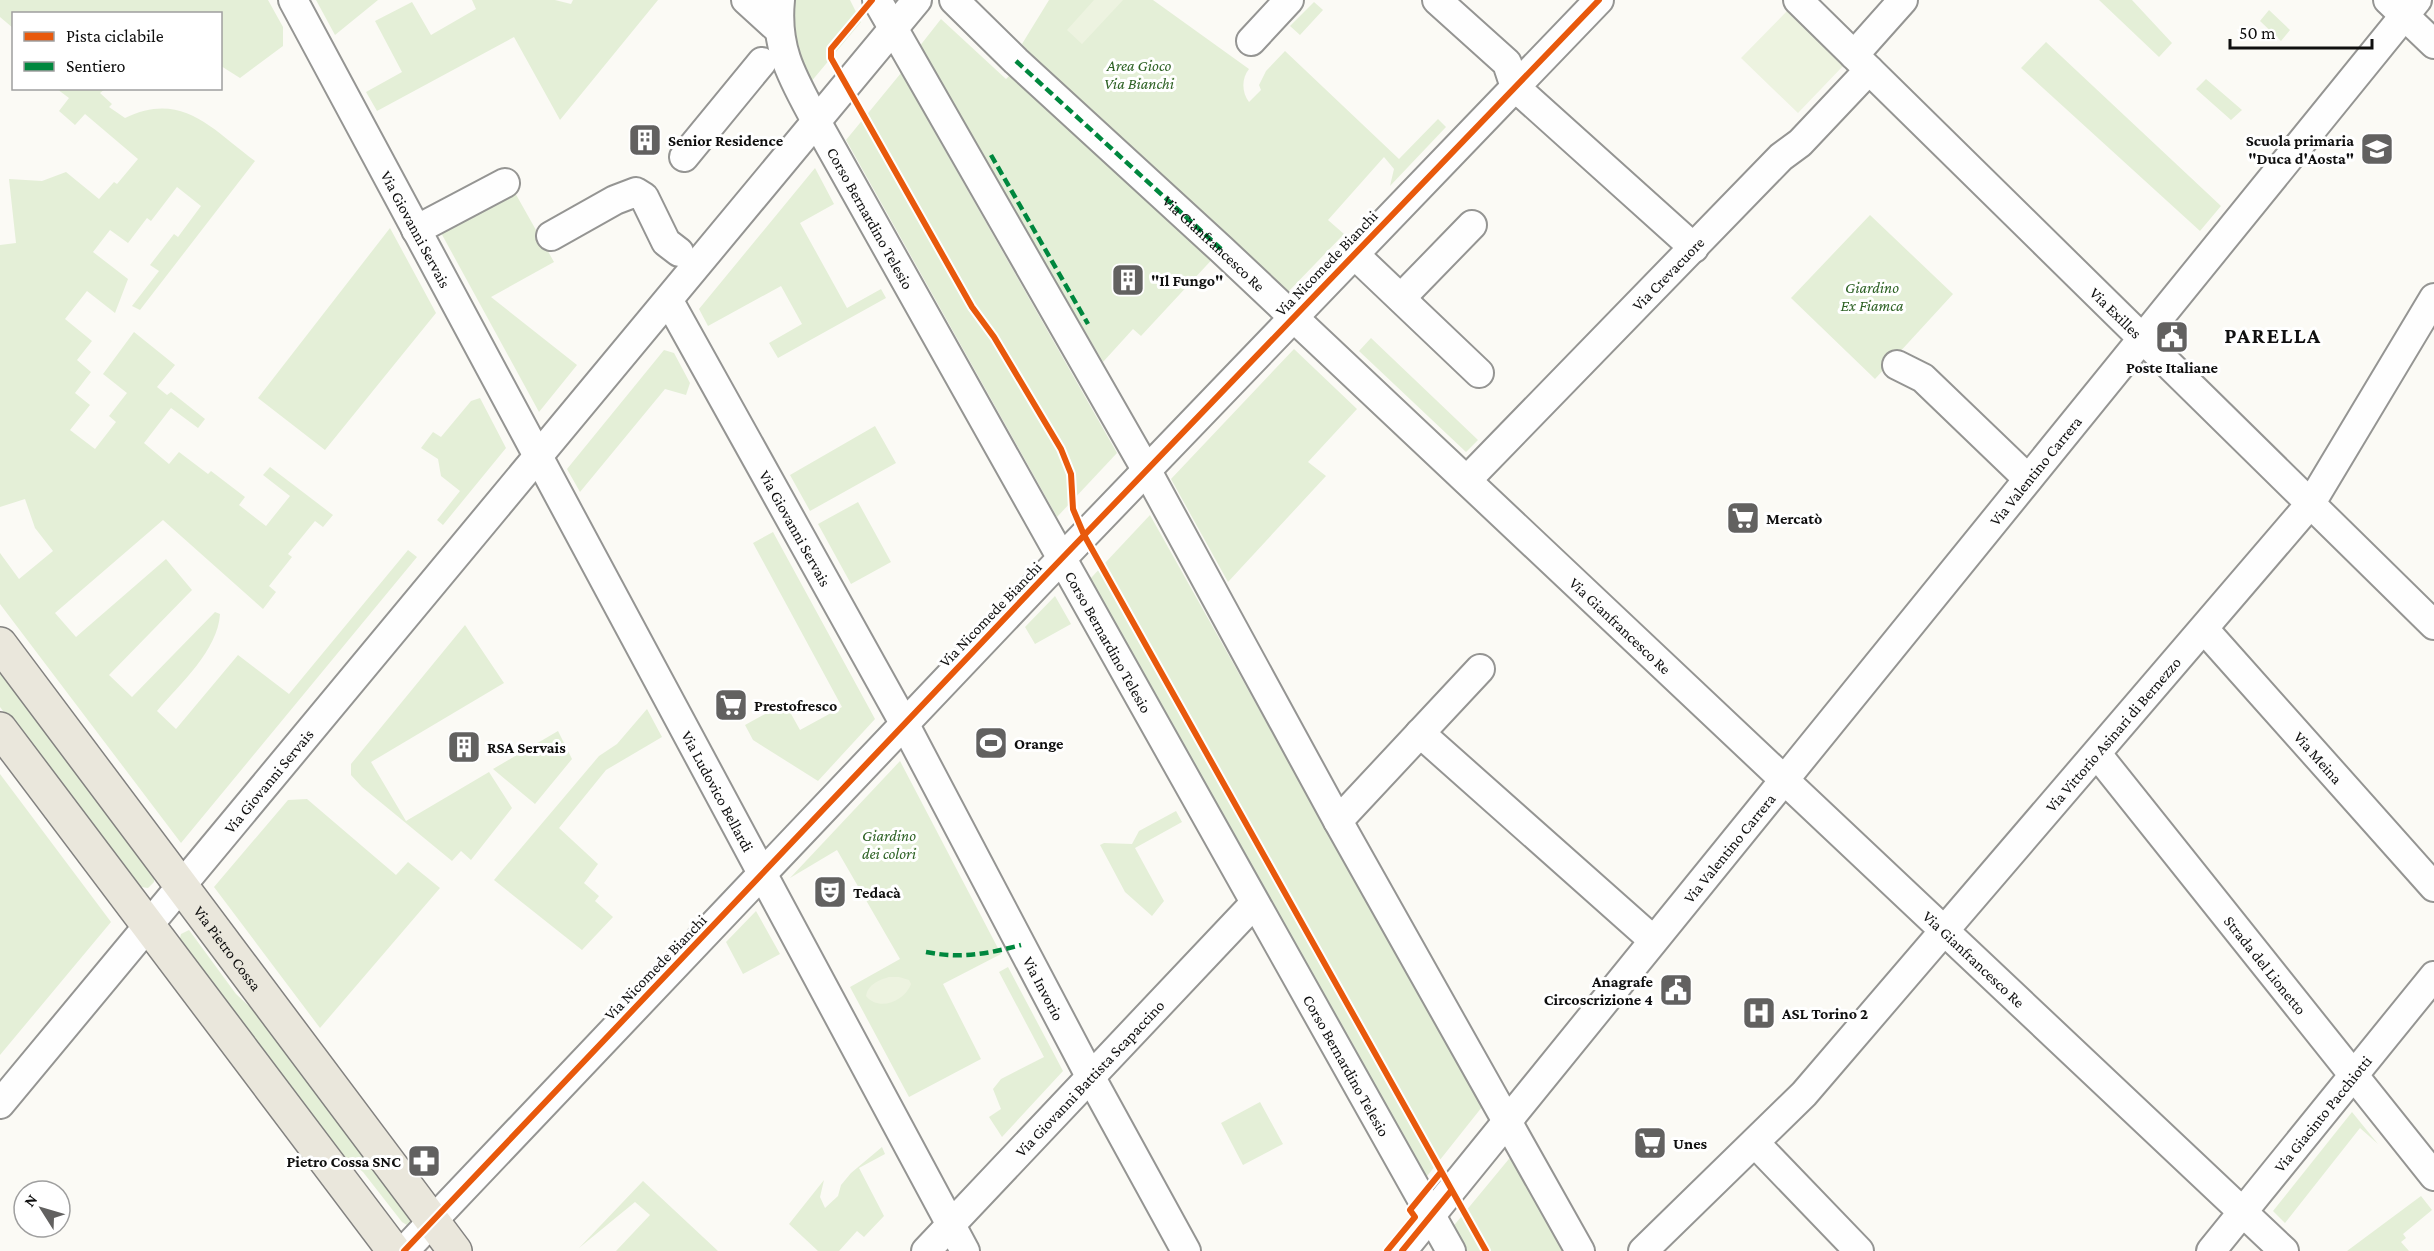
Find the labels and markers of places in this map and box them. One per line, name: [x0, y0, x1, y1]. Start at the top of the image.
building icon: Senior Residence: [627, 122, 663, 158]
school or university icon: Scuola primaria "Duca d'Aosta": [2359, 131, 2395, 167]
place label: Senior Residence: [668, 132, 784, 149]
place label: Scuola primaria "Duca d'Aosta": [2246, 132, 2354, 167]
building icon: "Il Fungo": [1110, 262, 1146, 298]
place label: "Il Fungo": [1151, 272, 1223, 289]
public building icon: Poste Italiane: [2154, 319, 2190, 355]
place label: Poste Italiane: [2126, 359, 2219, 376]
supermarket icon: Mercatò: [1725, 500, 1761, 536]
place label: Mercatò: [1766, 510, 1822, 527]
supermarket icon: Prestofresco: [713, 687, 749, 723]
place label: Prestofresco: [754, 697, 837, 714]
sports icon: Orange: [973, 725, 1009, 761]
building icon: RSA Servais: [446, 729, 482, 765]
place label: Orange: [1014, 735, 1064, 752]
place label: RSA Servais: [487, 739, 566, 756]
theatre icon: Tedacà: [812, 874, 848, 910]
place label: Tedacà: [853, 884, 901, 901]
public building icon: Anagrafe Circoscrizione 4: [1658, 972, 1694, 1008]
place label: Anagrafe Circoscrizione 4: [1544, 973, 1654, 1008]
hospital icon: ASL Torino 2: [1741, 995, 1777, 1031]
place label: ASL Torino 2: [1781, 1005, 1868, 1022]
supermarket icon: Unes: [1632, 1125, 1668, 1161]
place label: Unes: [1673, 1135, 1708, 1152]
pharmacy icon: Pietro Cossa SNC: [406, 1143, 442, 1179]
place label: Pietro Cossa SNC: [286, 1153, 401, 1170]

